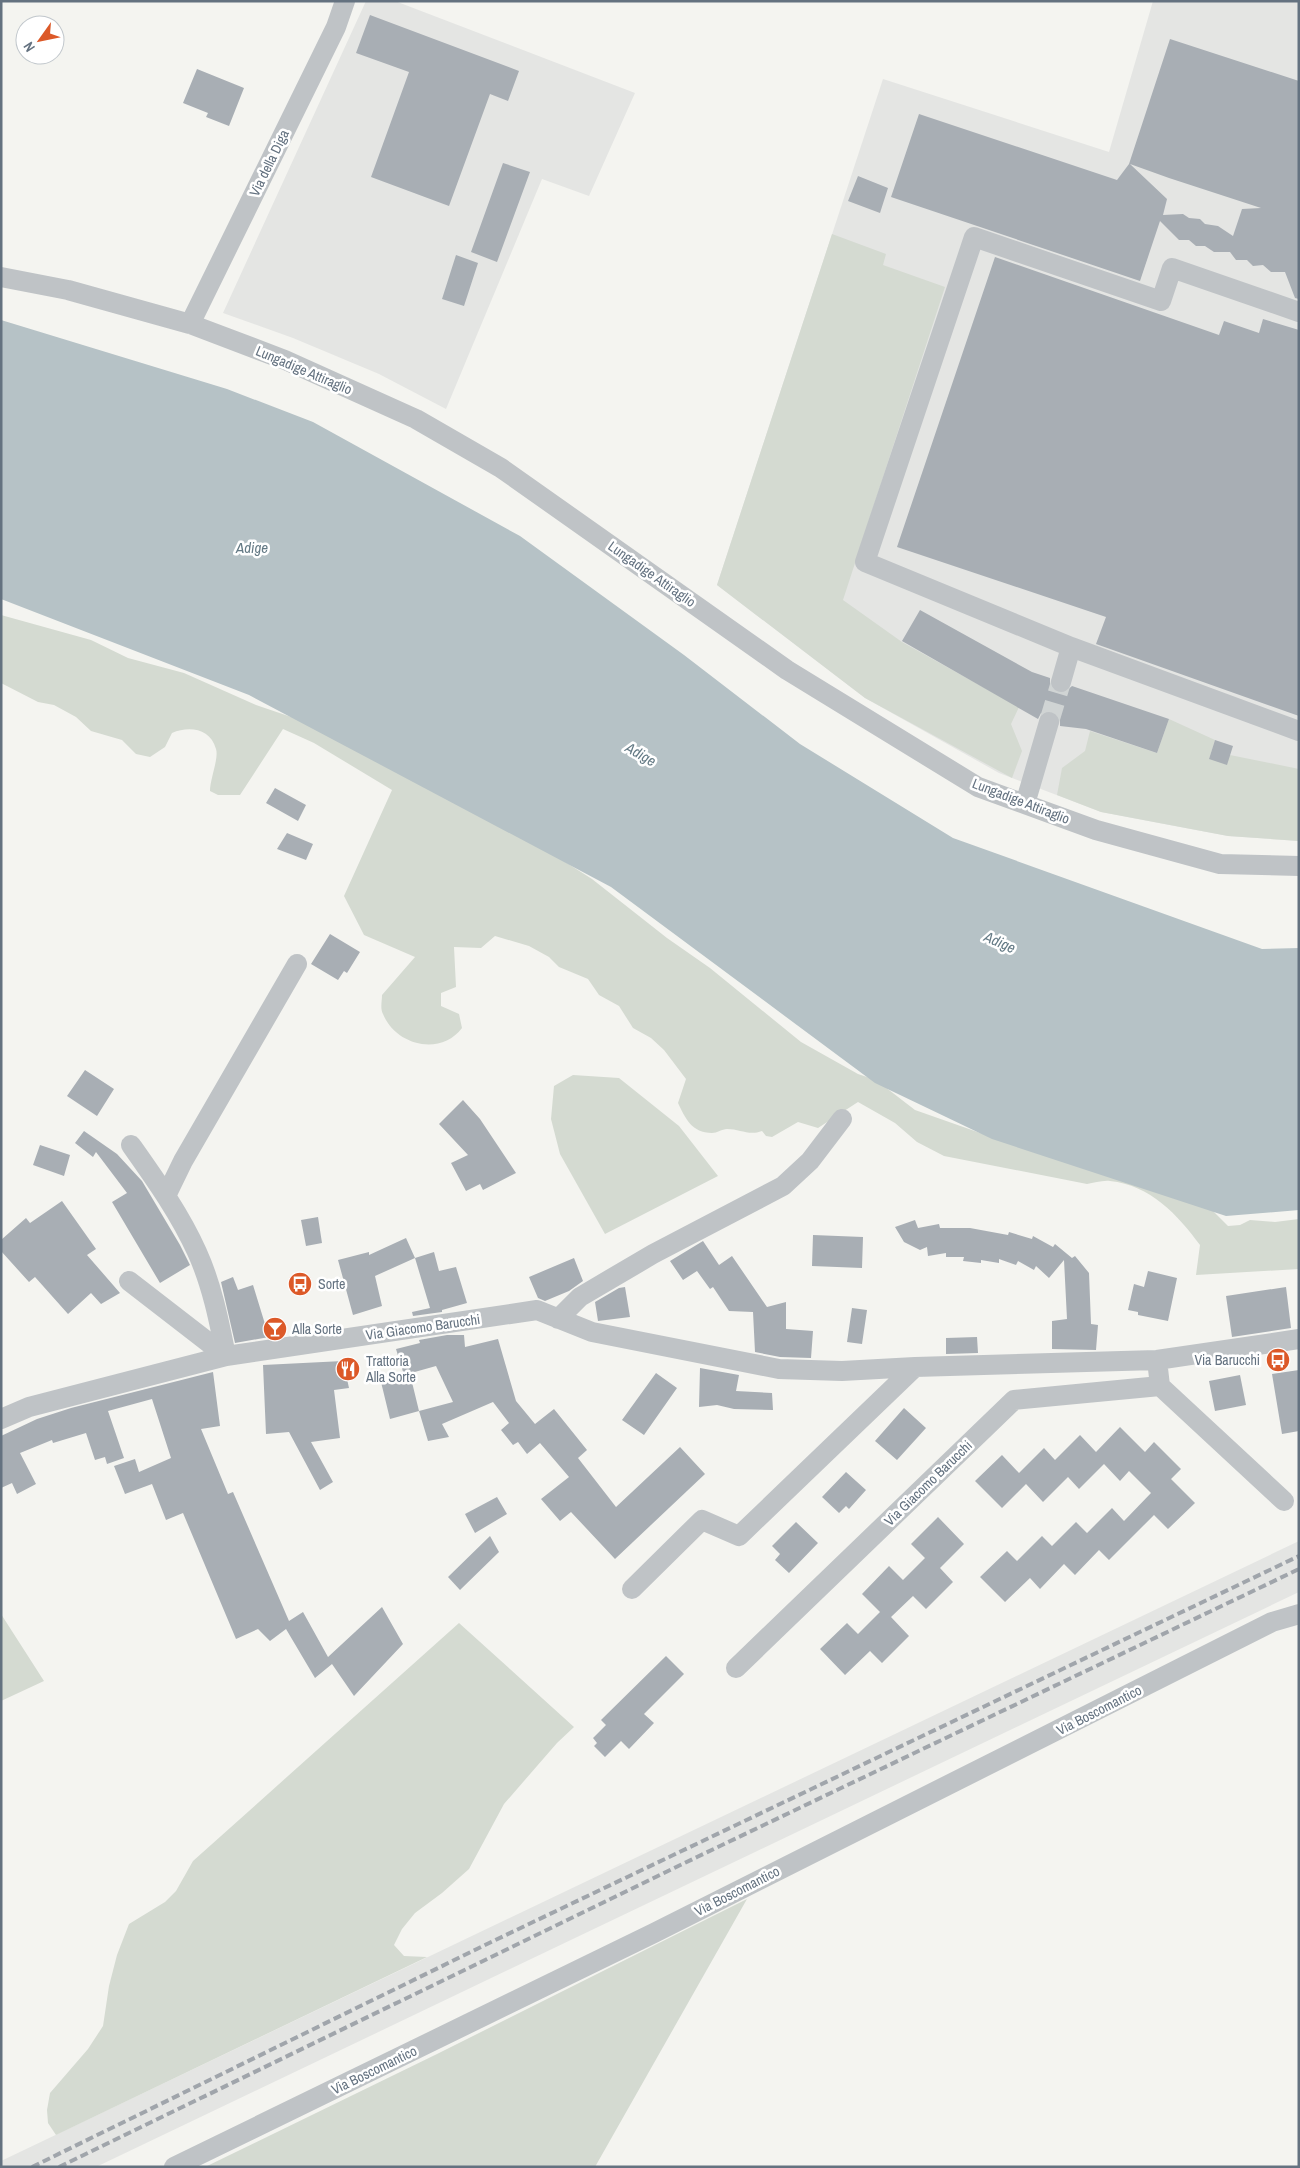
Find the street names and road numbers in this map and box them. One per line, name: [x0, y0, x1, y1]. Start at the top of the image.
street label: Via della Diga: [245, 126, 293, 199]
street label: Lungadige Attiraglio: [253, 342, 355, 398]
street label: Lungadige Attiraglio: [605, 537, 699, 611]
street label: Lungadige Attiraglio: [970, 774, 1072, 828]
street label: Via Giacomo Barucchi: [365, 1310, 481, 1344]
street label: Via Giacomo Barucchi: [880, 1436, 976, 1530]
street label: Via Boscomantico: [1053, 1681, 1145, 1739]
street label: Via Boscomantico: [691, 1862, 783, 1920]
street label: Via Boscomantico: [328, 2042, 420, 2098]

